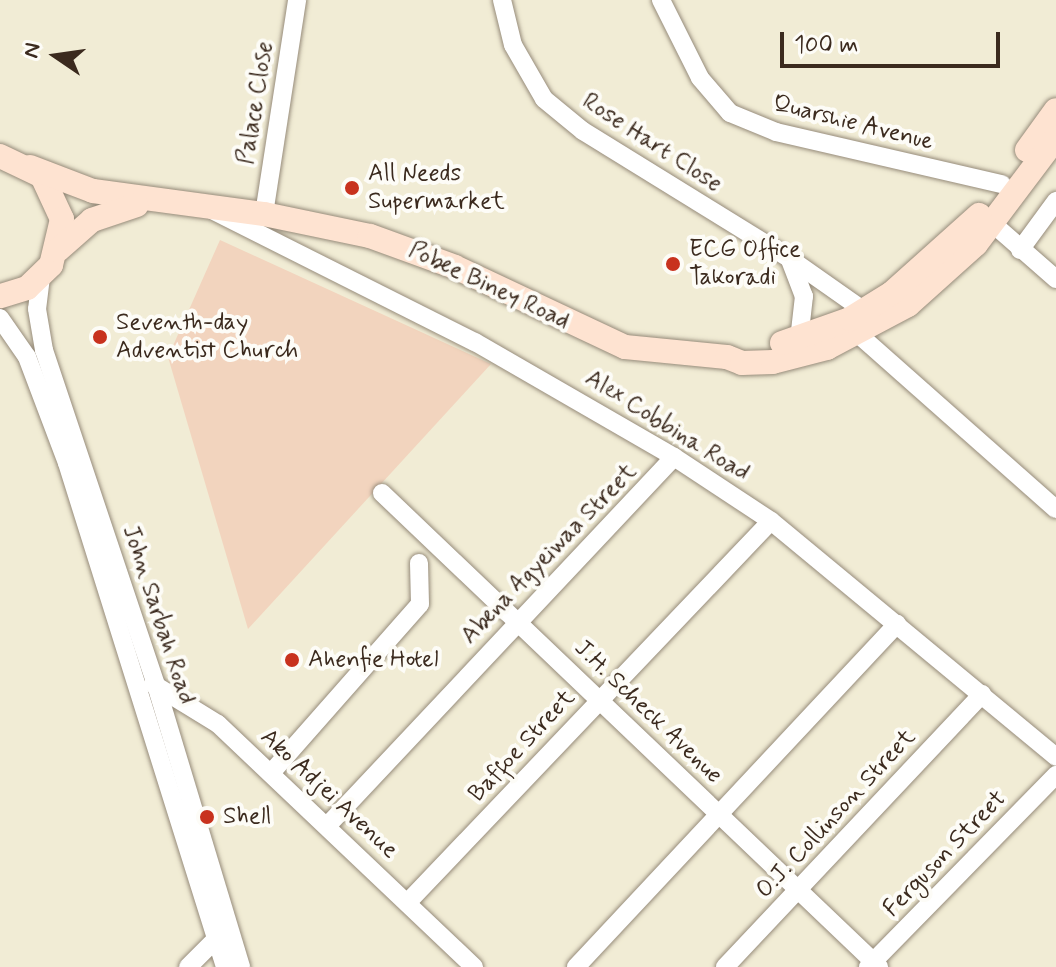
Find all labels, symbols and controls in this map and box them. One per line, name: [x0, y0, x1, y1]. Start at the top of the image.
north arrow: [16, 16, 96, 96]
scale bar: [784, 16, 1004, 66]
text: 100 m: [794, 30, 858, 61]
street label: Palace Close: [232, 39, 280, 167]
text: N: [17, 40, 48, 61]
street label: Rose Hart Close: [576, 87, 728, 199]
street label: Quarshie Avenue: [768, 89, 938, 157]
place label: All Needs Supermarket: [368, 160, 505, 216]
marker: All Needs Supermarket: [343, 179, 361, 197]
street label: Pobee Biney Road: [404, 236, 574, 336]
place label: ECG Office Takoradi: [689, 236, 802, 292]
marker: ECG Office Takoradi: [664, 255, 682, 273]
place label: Seventh-day Adventist Church: [116, 309, 298, 365]
marker: Seventh-day Adventist Church: [91, 328, 109, 346]
street label: Alex Cobbina Road: [580, 364, 754, 488]
street label: Abena Agyeiwaa Street: [455, 457, 643, 651]
street label: John Sarbah Road: [115, 522, 201, 708]
street label: J.H. Scheck Avenue: [566, 632, 730, 792]
place label: Ahenfie Hotel: [308, 646, 439, 674]
marker: Ahenfie Hotel: [283, 651, 301, 669]
street label: Baffoe Street: [463, 684, 581, 808]
street label: Ako Adjei Avenue: [254, 723, 404, 865]
street label: O.J. Collinson Street: [750, 723, 922, 905]
street label: Ferguson Street: [878, 785, 1012, 923]
place label: Shell: [223, 803, 271, 831]
marker: Shell: [198, 808, 216, 826]

